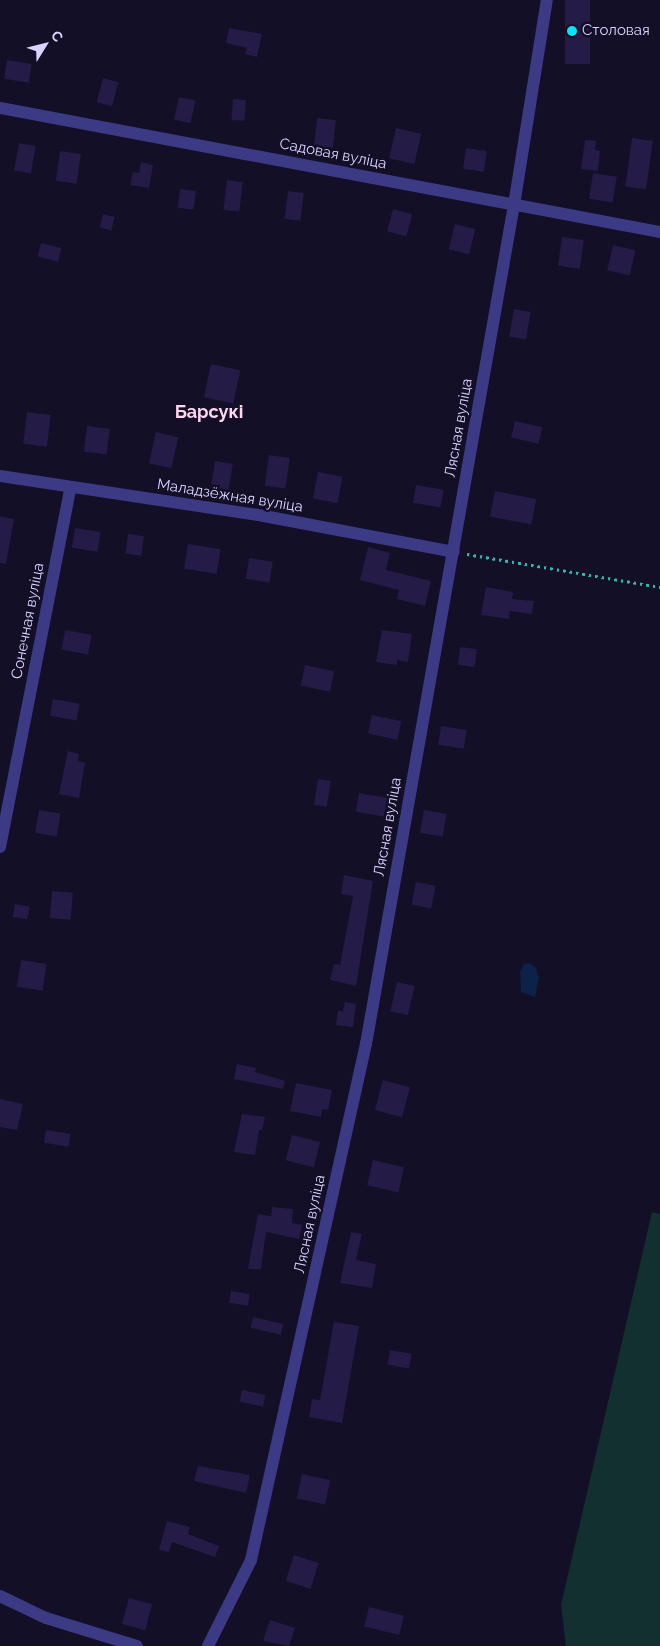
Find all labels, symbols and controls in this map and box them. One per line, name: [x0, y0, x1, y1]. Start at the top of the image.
north arrow: [20, 20, 70, 70]
place label: Столовая: [582, 22, 650, 40]
marker: Столовая: [566, 25, 578, 37]
text: С: [48, 28, 66, 45]
street label: Садовая вуліца: [278, 135, 388, 173]
street label: Лясная вуліца: [441, 377, 477, 479]
district label: Барсукі: [175, 401, 243, 423]
street label: Маладзёжная вуліца: [156, 476, 304, 516]
street label: Сонечная вуліца: [8, 561, 48, 681]
street label: Лясная вуліца: [370, 776, 406, 878]
street label: Лясная вуліца: [291, 1173, 329, 1275]

